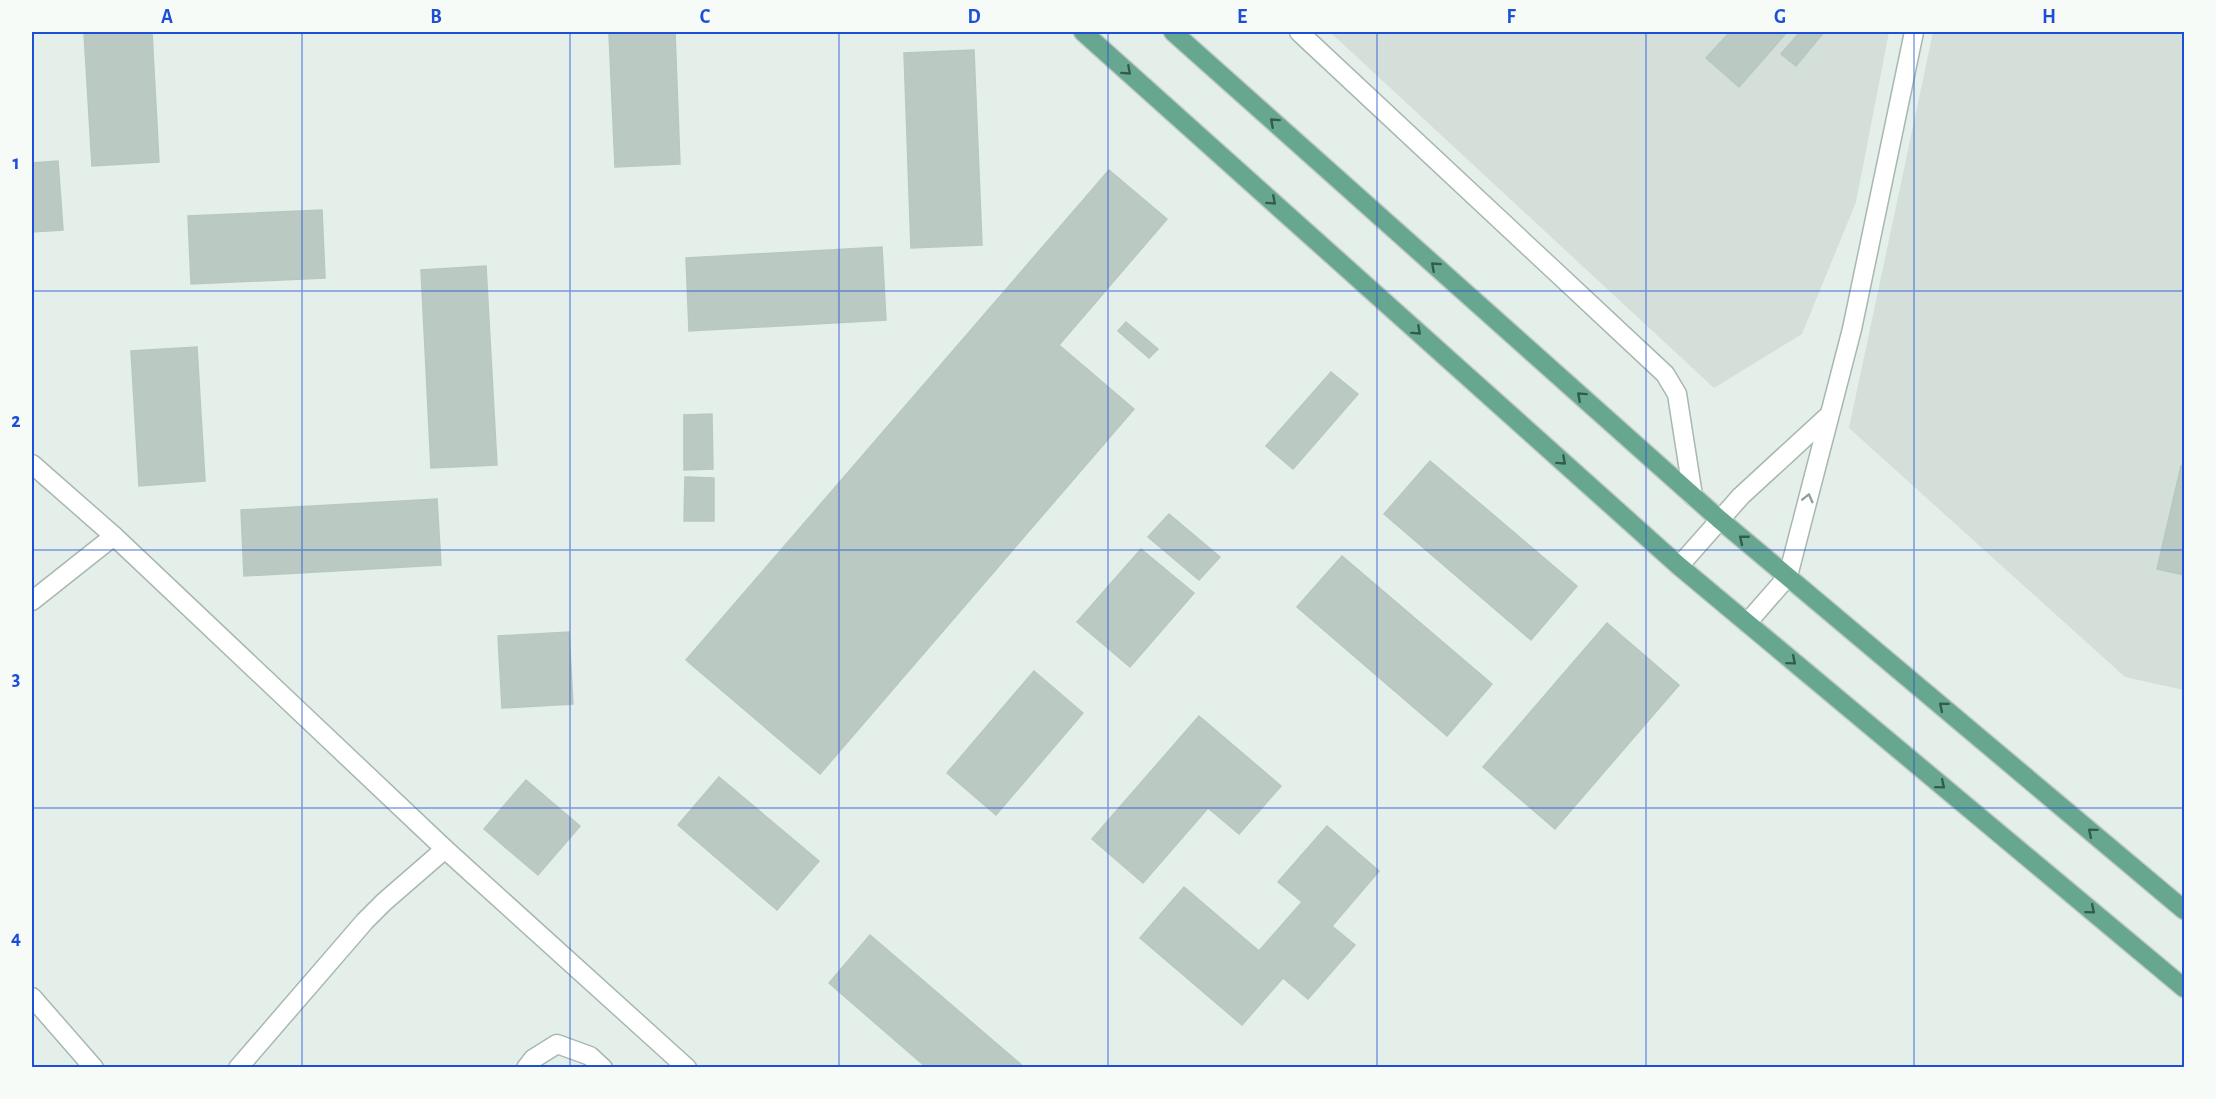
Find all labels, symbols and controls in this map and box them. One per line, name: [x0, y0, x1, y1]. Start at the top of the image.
text: A: [161, 7, 173, 27]
text: B: [430, 7, 442, 27]
text: C: [700, 7, 711, 27]
text: D: [967, 7, 981, 27]
text: E: [1237, 7, 1247, 27]
text: F: [1506, 7, 1516, 27]
text: G: [1774, 7, 1786, 27]
text: H: [2042, 7, 2056, 27]
one-way arrow: [1120, 64, 1130, 75]
one-way arrow: [1270, 118, 1281, 129]
text: 1: [12, 153, 20, 173]
one-way arrow: [1265, 194, 1275, 205]
one-way arrow: [1432, 262, 1442, 273]
one-way arrow: [1410, 324, 1421, 335]
one-way arrow: [1577, 392, 1588, 403]
text: 2: [11, 411, 21, 431]
one-way arrow: [1555, 454, 1566, 465]
one-way arrow: [1800, 494, 1813, 504]
one-way arrow: [1739, 535, 1750, 546]
one-way arrow: [1785, 653, 1796, 664]
text: 3: [12, 669, 20, 689]
one-way arrow: [1939, 702, 1950, 713]
one-way arrow: [1934, 778, 1945, 789]
one-way arrow: [2088, 828, 2099, 839]
one-way arrow: [2084, 903, 2095, 914]
text: 4: [11, 928, 21, 948]

